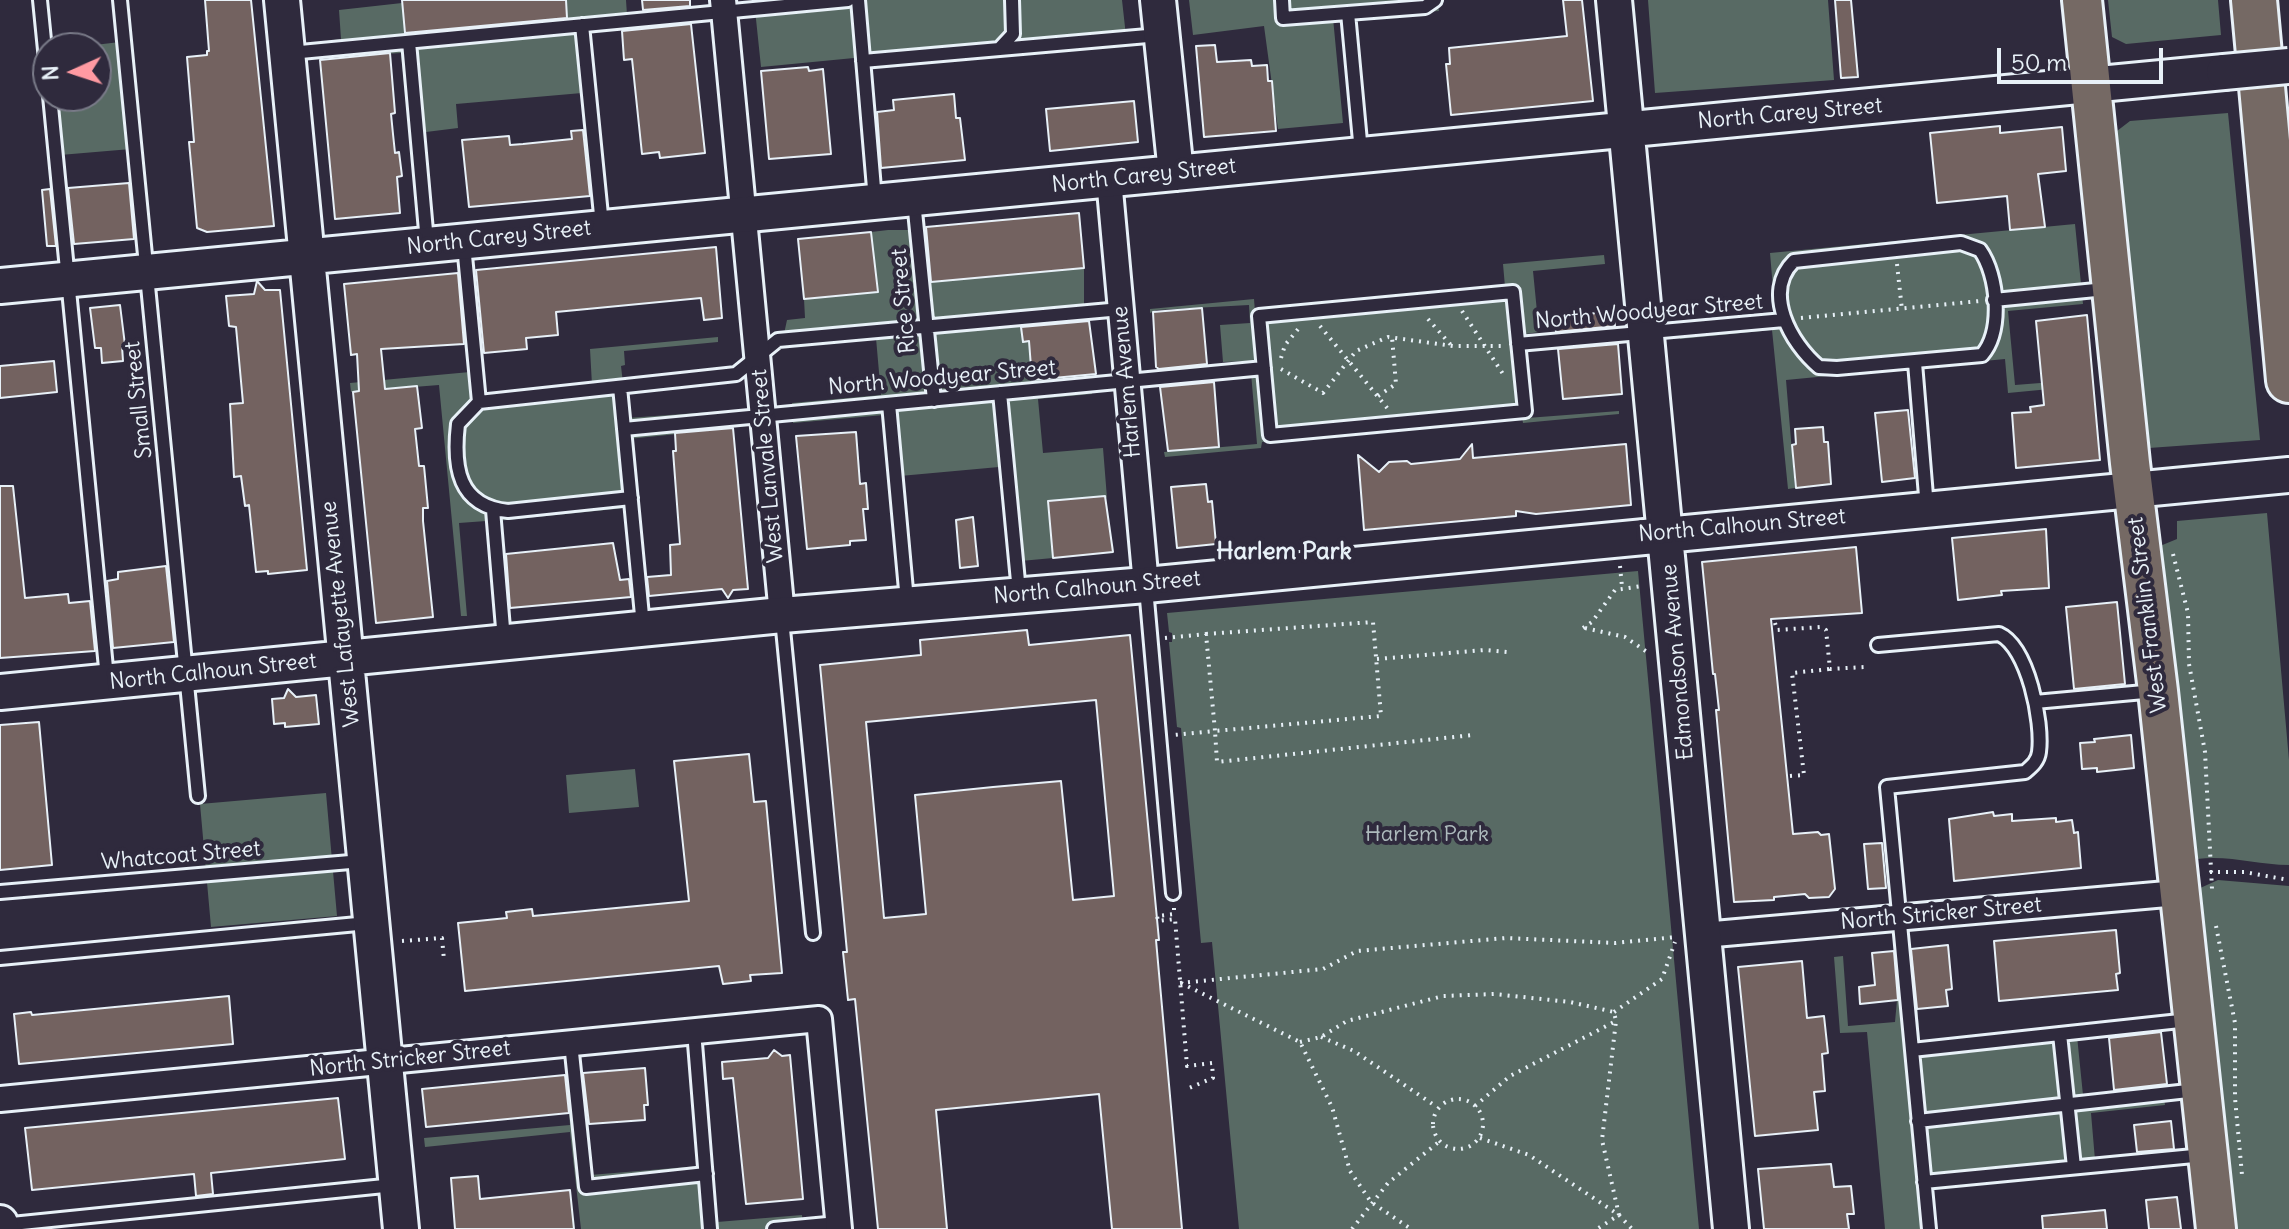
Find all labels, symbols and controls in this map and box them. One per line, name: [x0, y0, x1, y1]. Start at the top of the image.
north arrow: [32, 32, 112, 112]
scale bar: [2001, 32, 2167, 82]
text: 50 m: [2011, 47, 2067, 77]
text: N: [36, 65, 64, 81]
street label: North Carey Street: [1697, 93, 1883, 135]
street label: North Carey Street: [1051, 153, 1237, 199]
street label: North Carey Street: [406, 215, 592, 261]
street label: Rice Street: [886, 247, 922, 355]
street label: North Woodyear Street: [1534, 289, 1764, 335]
street label: Harlem Avenue: [1107, 305, 1147, 459]
street label: Small Street: [120, 340, 158, 460]
street label: North Woodyear Street: [827, 355, 1057, 401]
street label: West Lanvale Street: [746, 368, 790, 564]
street label: West Lafayette Avenue: [316, 500, 366, 728]
street label: North Calhoun Street: [1637, 504, 1847, 548]
street label: West Franklin Street: [2123, 516, 2173, 714]
district label: Harlem Park: [1216, 538, 1352, 566]
street label: Edmondson Avenue: [1656, 563, 1700, 761]
street label: North Calhoun Street: [992, 566, 1202, 610]
street label: North Calhoun Street: [108, 648, 318, 696]
park label: Harlem Park: [1365, 822, 1489, 848]
street label: Whatcoat Street: [100, 836, 262, 876]
street label: North Stricker Street: [1839, 892, 2043, 936]
street label: North Stricker Street: [308, 1035, 512, 1083]

